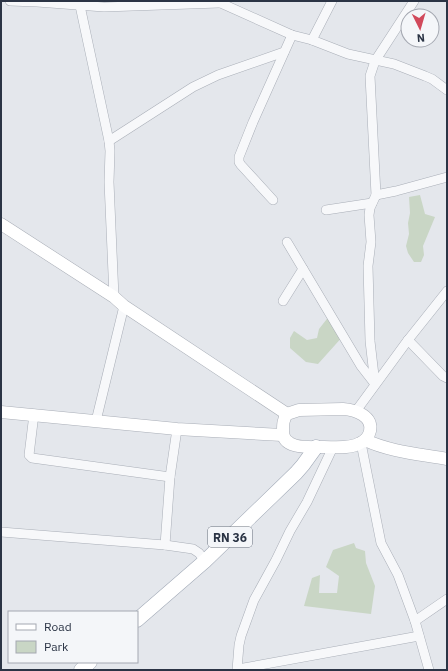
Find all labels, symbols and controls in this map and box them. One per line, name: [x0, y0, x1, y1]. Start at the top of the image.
north arrow: [400, 8, 440, 48]
text: N: [416, 31, 425, 45]
road number: RN 36: [208, 527, 252, 547]
legend: [8, 611, 138, 663]
text: Road: [44, 619, 72, 634]
text: Park: [44, 639, 69, 654]

